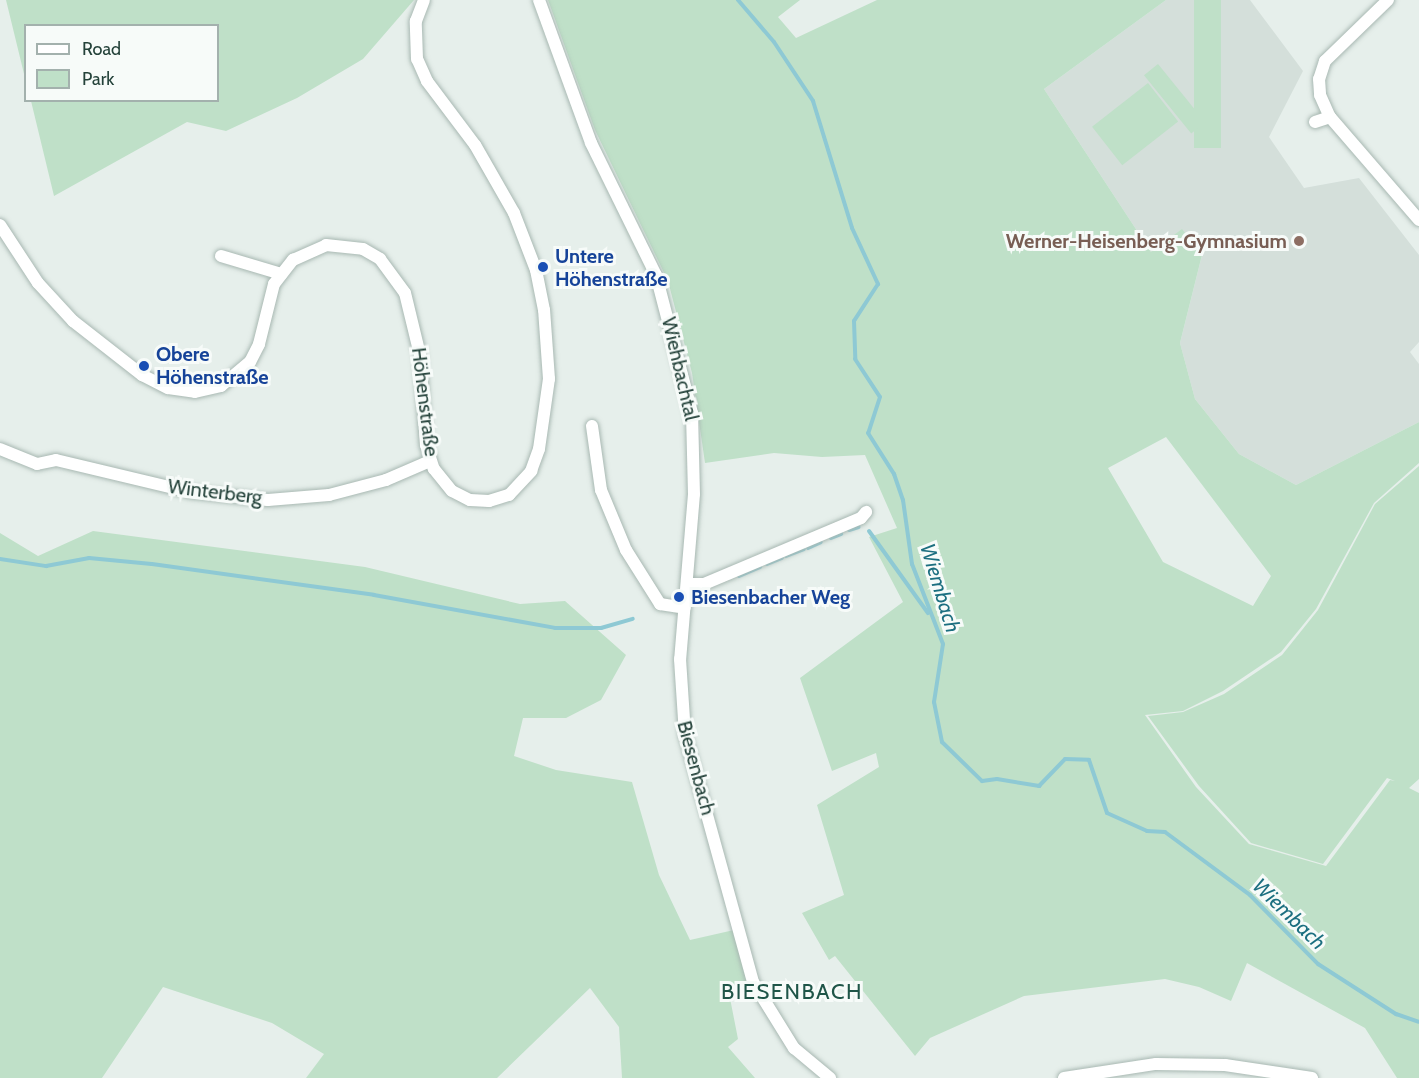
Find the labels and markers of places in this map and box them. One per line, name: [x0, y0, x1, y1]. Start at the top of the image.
place label: Werner-Heisenberg-Gymnasium: [1006, 229, 1287, 253]
marker: Werner-Heisenberg-Gymnasium: [1292, 234, 1306, 248]
place label: Untere Höhenstraße: [555, 244, 668, 291]
marker: Untere Höhenstraße: [536, 260, 550, 274]
place label: Obere Höhenstraße: [156, 342, 269, 389]
marker: Obere Höhenstraße: [137, 359, 151, 373]
place label: Biesenbacher Weg: [691, 585, 850, 609]
marker: Biesenbacher Weg: [672, 590, 686, 604]

